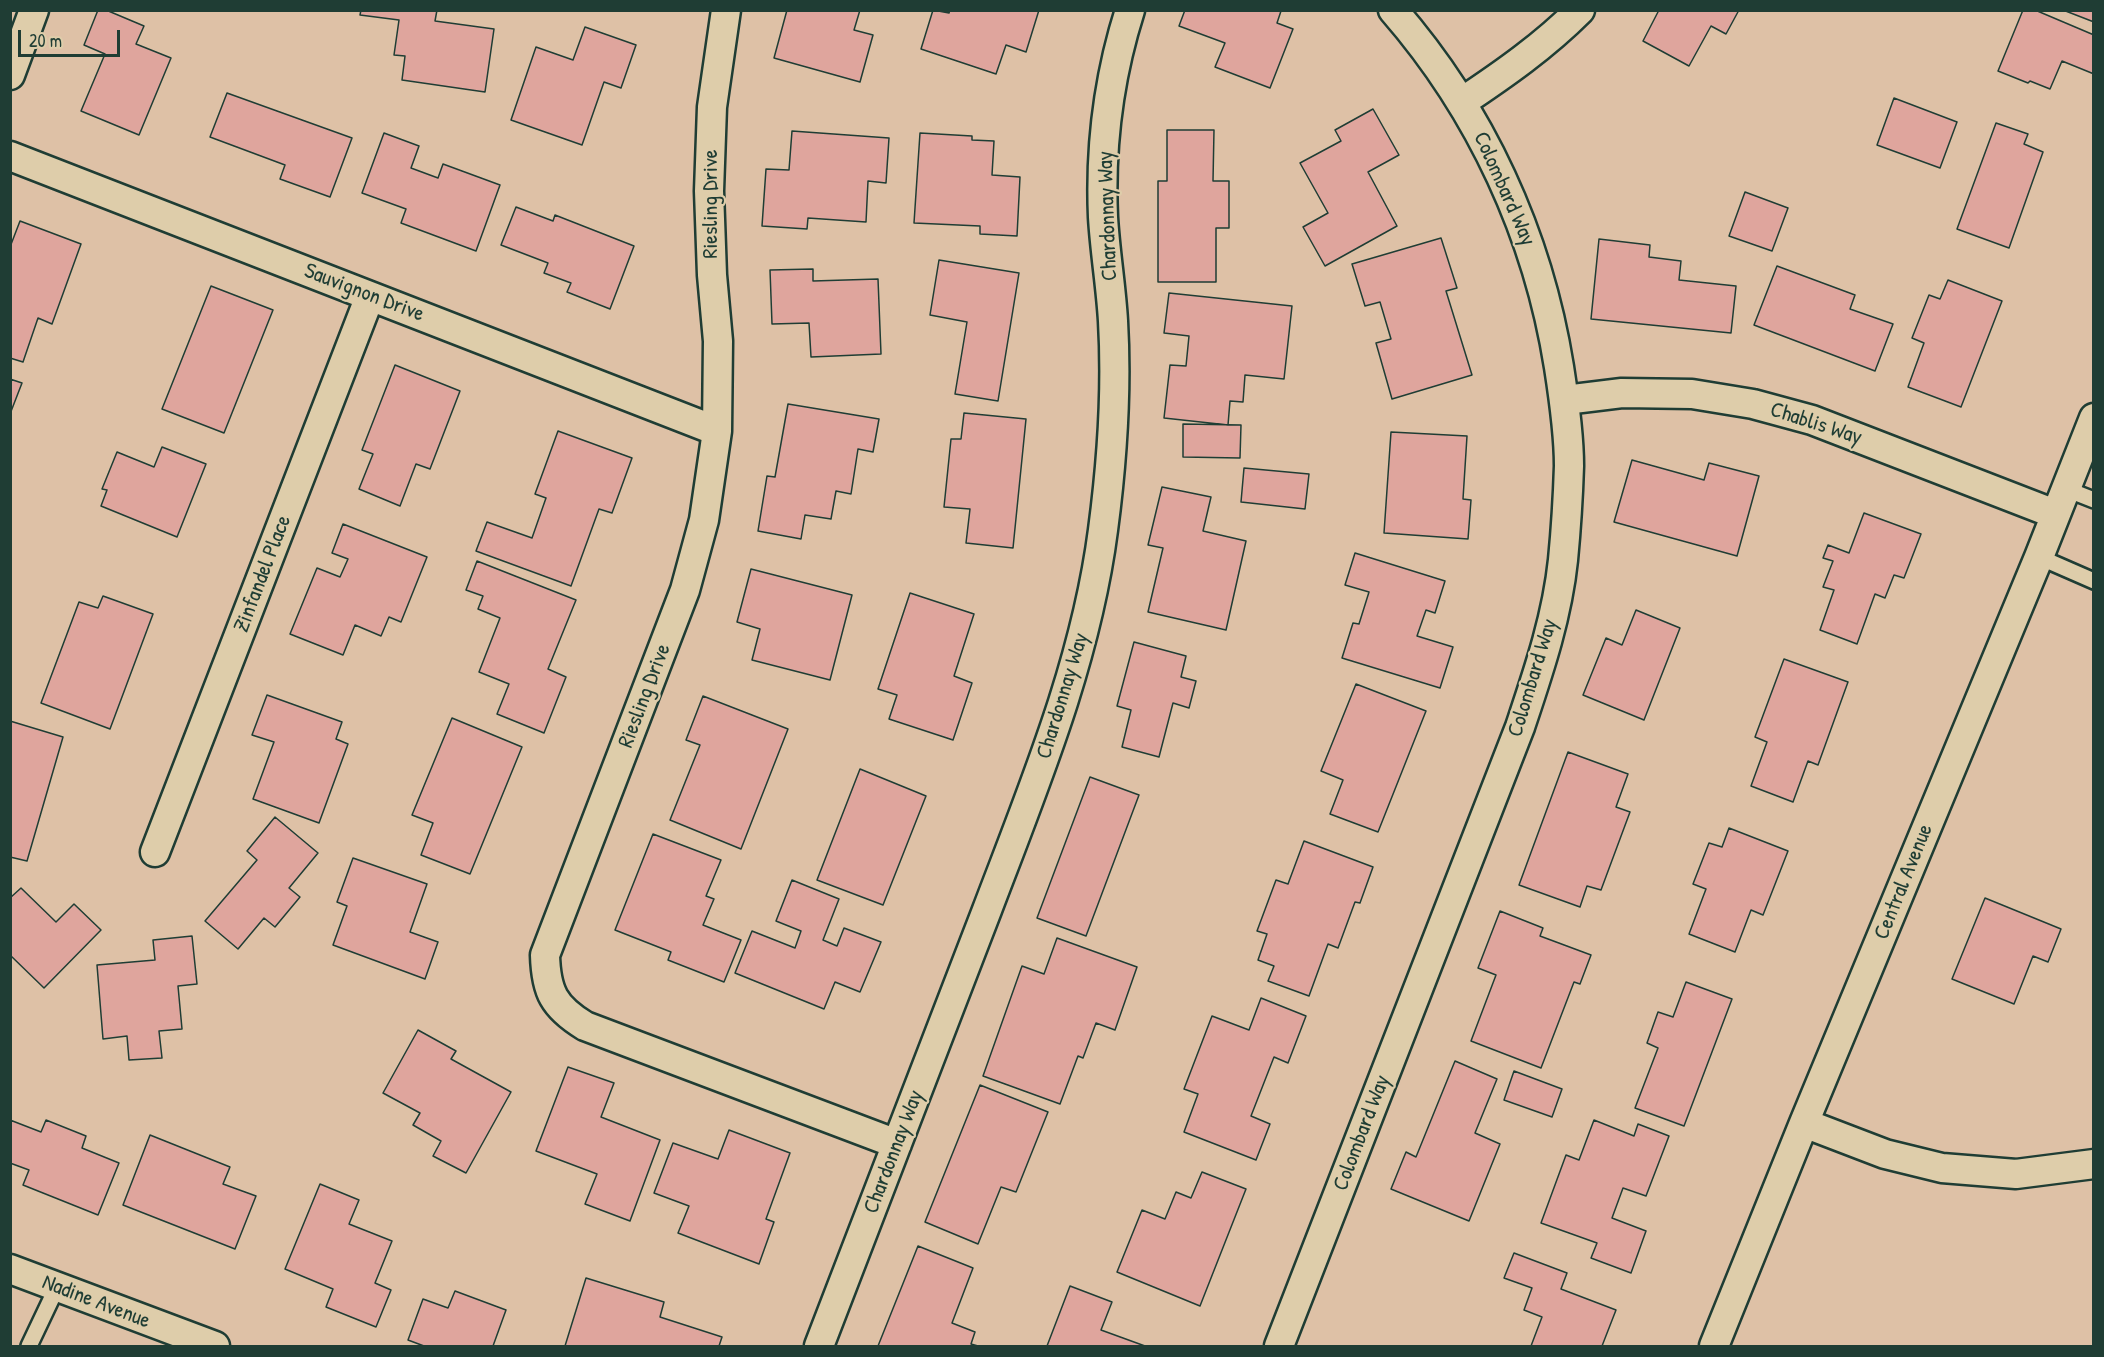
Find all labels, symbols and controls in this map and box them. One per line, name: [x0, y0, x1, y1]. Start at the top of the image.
scale bar: [21, 18, 123, 56]
text: 20 m: [29, 28, 62, 53]
street label: Colombard Way: [1467, 128, 1541, 250]
street label: Riesling Drive: [698, 149, 724, 259]
street label: Chardonnay Way: [1093, 150, 1123, 282]
street label: Sauvignon Drive: [300, 258, 428, 328]
street label: Chablis Way: [1767, 397, 1865, 451]
street label: Zinfandel Place: [229, 512, 297, 636]
street label: Colombard Way: [1503, 616, 1563, 740]
street label: Chardonnay Way: [1031, 630, 1095, 762]
street label: Riesling Drive: [613, 640, 677, 752]
street label: Central Avenue: [1869, 820, 1939, 944]
street label: Colombard Way: [1328, 1071, 1396, 1195]
street label: Chardonnay Way: [858, 1086, 930, 1218]
street label: Nadine Avenue: [38, 1269, 154, 1335]

